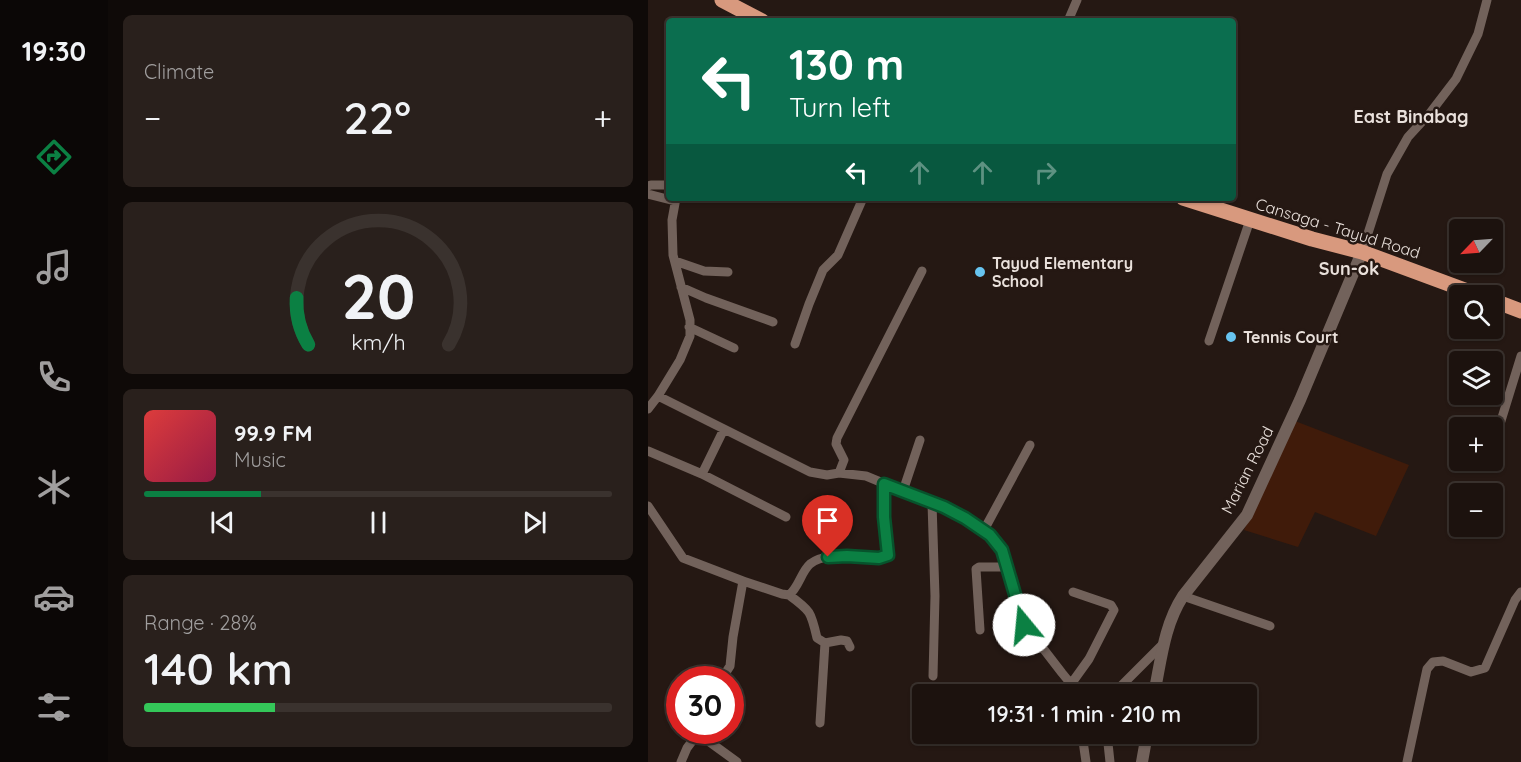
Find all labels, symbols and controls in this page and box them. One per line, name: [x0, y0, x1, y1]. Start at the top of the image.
text: 19:30: [22, 34, 86, 68]
text: 130 m: [789, 38, 904, 91]
icon: left: [690, 42, 768, 120]
text: Climate: [144, 59, 214, 84]
text: 22°: [344, 89, 411, 145]
text: Turn left: [789, 90, 891, 124]
text: −: [144, 97, 161, 138]
text: +: [593, 97, 612, 138]
district label: East Binabag: [1354, 105, 1468, 128]
icon: directions: [33, 136, 75, 178]
icon: left: [840, 156, 873, 189]
icon: ahead: [903, 156, 936, 189]
icon: ahead: [966, 156, 999, 189]
icon: right: [1029, 156, 1062, 189]
street label: Cansaga - Tayud Road: [1253, 193, 1423, 263]
north arrow: [1449, 219, 1503, 273]
map controls: [1449, 219, 1503, 537]
icon: music: [33, 246, 75, 288]
place label: Tayud Elementary School: [992, 253, 1133, 291]
text: 20: [341, 257, 415, 335]
district label: Sun-ok: [1319, 257, 1379, 280]
marker: Tayud Elementary School: [973, 265, 987, 279]
button: search: [1449, 285, 1503, 339]
place label: Tennis Court: [1243, 327, 1338, 347]
text: km/h: [351, 329, 405, 355]
marker: Tennis Court: [1224, 330, 1238, 344]
button: layers: [1449, 351, 1503, 405]
icon: phone: [33, 356, 75, 398]
button: +: [1449, 417, 1503, 471]
text: 99.9 FM: [234, 419, 313, 447]
street label: Marian Road: [1216, 423, 1278, 517]
text: Music: [234, 447, 286, 472]
icon: climate: [33, 466, 75, 508]
button: −: [1449, 483, 1503, 537]
pin: [802, 495, 853, 557]
icon: arrive: [811, 504, 844, 537]
icon: previous: [206, 506, 239, 539]
icon: pause: [362, 506, 395, 539]
icon: next: [518, 506, 551, 539]
icon: car: [33, 576, 75, 618]
position arrow: [992, 593, 1056, 657]
text: Range · 28%: [144, 610, 257, 635]
text: 140 km: [144, 640, 293, 696]
speed limit sign: 30: [666, 666, 744, 744]
icon: filters: [33, 686, 75, 728]
text: 19:31 · 1 min · 210 m: [988, 700, 1181, 728]

